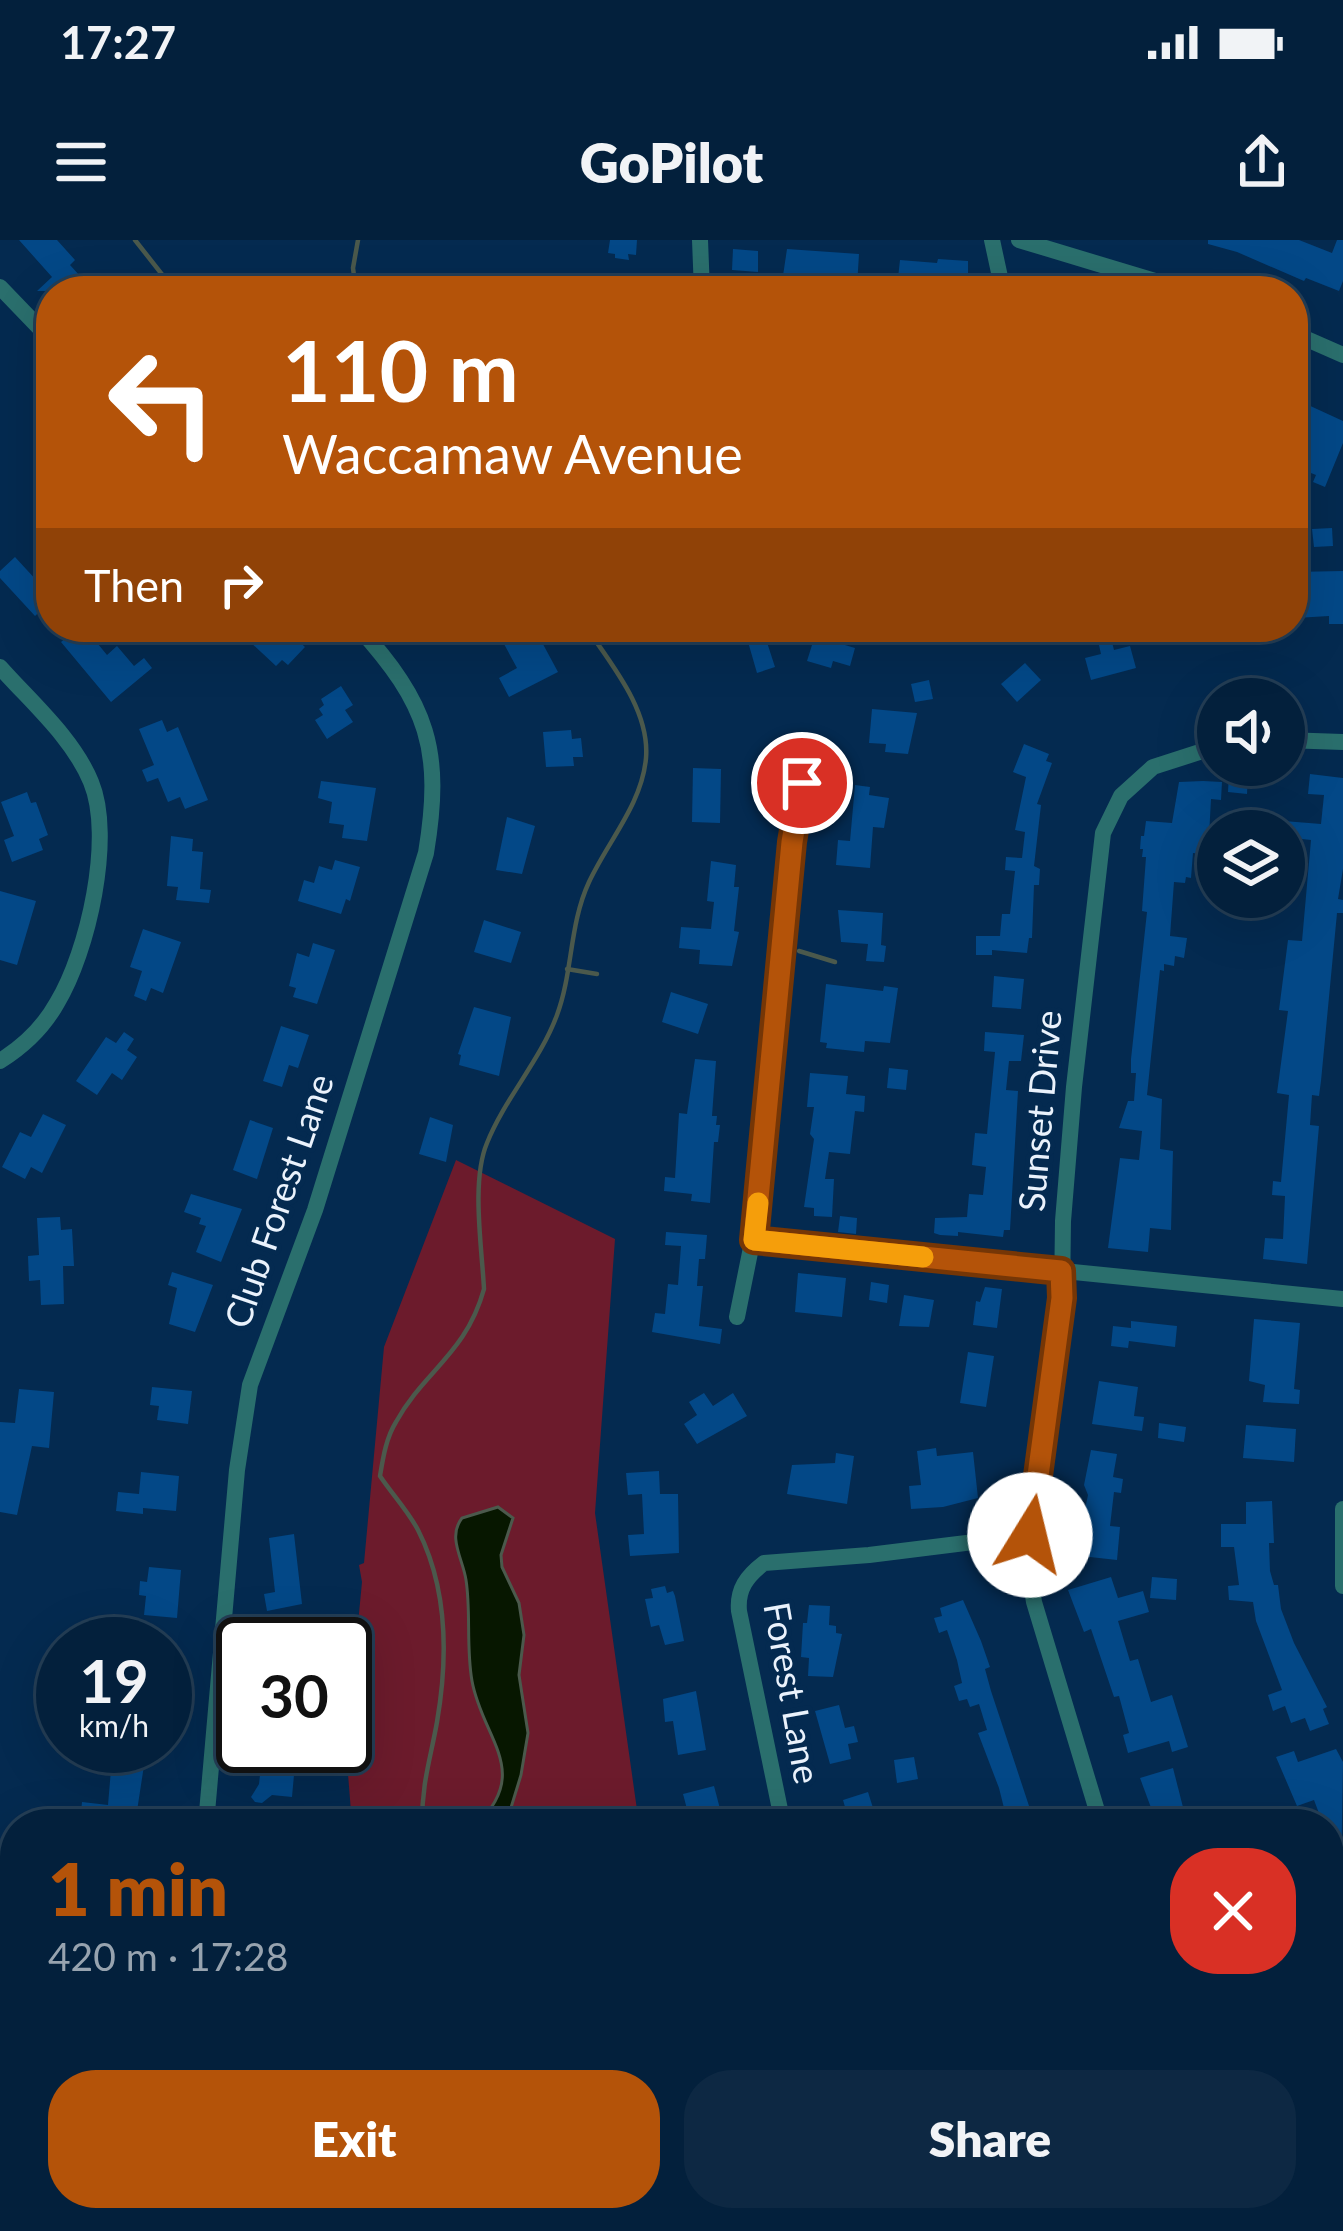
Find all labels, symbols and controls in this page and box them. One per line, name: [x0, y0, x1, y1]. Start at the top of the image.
text: 17:27: [60, 15, 176, 69]
icon: menu: [48, 129, 114, 195]
icon: share: [1229, 129, 1295, 195]
text: GoPilot: [580, 130, 763, 195]
text: 110 m: [282, 319, 519, 420]
icon: left: [84, 324, 240, 480]
text: Waccamaw Avenue: [282, 421, 743, 486]
icon: right: [208, 552, 274, 618]
text: Then: [84, 558, 184, 612]
map controls: [1197, 678, 1305, 918]
button: sound: [1197, 678, 1305, 786]
pin: [751, 732, 853, 834]
icon: arrive: [769, 750, 835, 816]
button: layers: [1197, 810, 1305, 918]
street label: Sunset Drive: [1008, 1009, 1070, 1213]
street label: Club Forest Lane: [214, 1068, 342, 1333]
position arrow: [967, 1472, 1093, 1598]
street label: Forest Lane: [755, 1599, 831, 1787]
speed limit sign: 30: [216, 1617, 372, 1773]
text: 19: [79, 1644, 149, 1716]
text: km/h: [79, 1707, 149, 1743]
text: 1 min: [48, 1845, 228, 1931]
button: close: [1170, 1848, 1296, 1974]
text: 420 m · 17:28: [48, 1933, 288, 1979]
button: Exit: [48, 2070, 660, 2208]
button: Share: [684, 2070, 1296, 2208]

